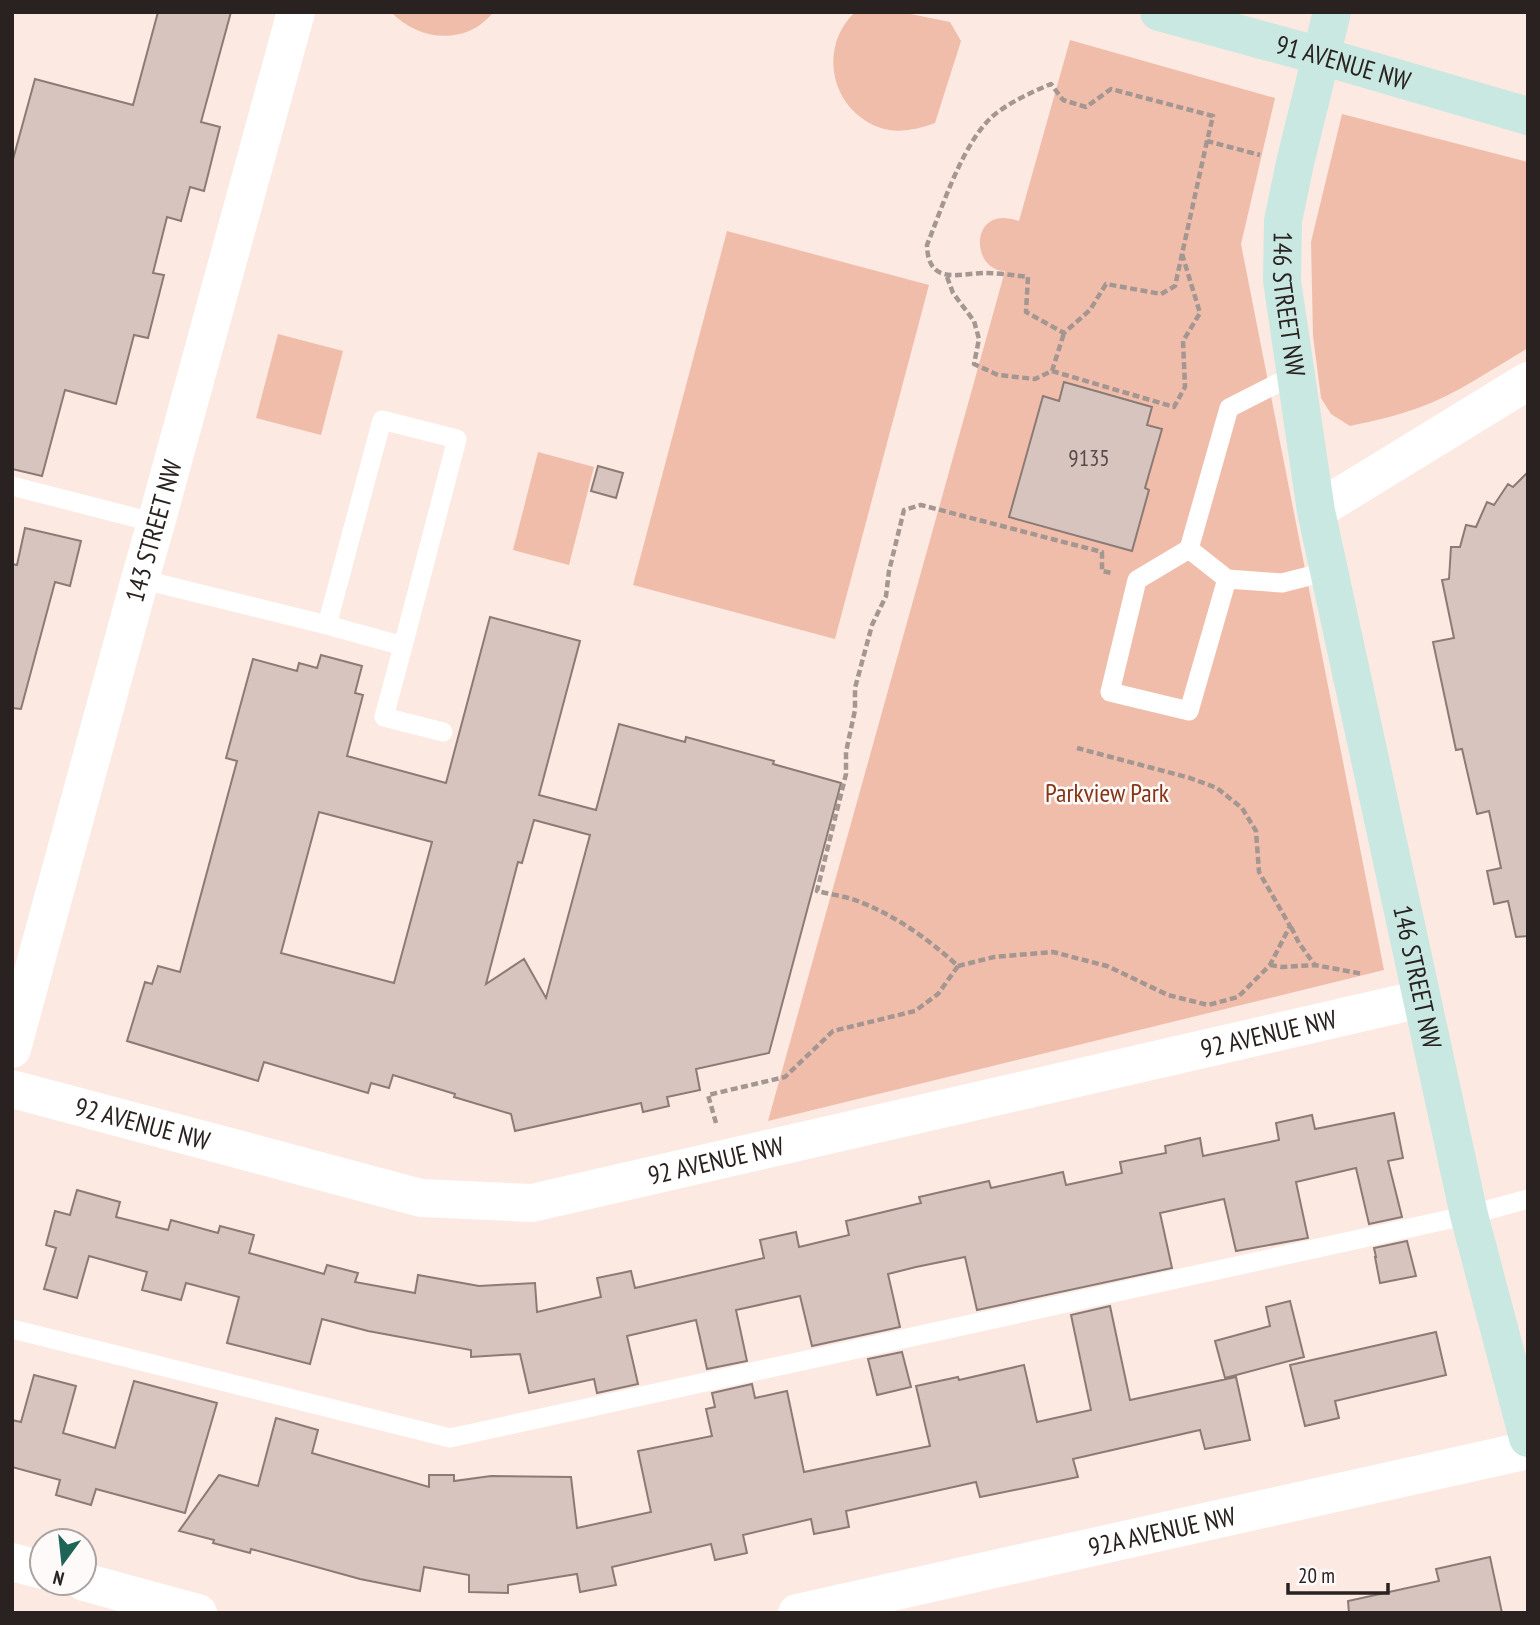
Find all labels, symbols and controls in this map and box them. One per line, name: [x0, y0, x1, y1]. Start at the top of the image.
street label: 91 AVENUE NW: [1272, 28, 1415, 97]
street label: 146 STREET NW: [1266, 231, 1313, 379]
house number: 9135: [1068, 443, 1110, 472]
street label: 143 STREET NW: [118, 456, 189, 606]
park label: Parkview Park: [1045, 776, 1169, 809]
street label: 146 STREET NW: [1386, 902, 1449, 1052]
street label: 92 AVENUE NW: [1197, 1002, 1340, 1065]
street label: 92 AVENUE NW: [71, 1090, 214, 1157]
street label: 92 AVENUE NW: [645, 1129, 787, 1192]
street label: 92A AVENUE NW: [1085, 1499, 1239, 1564]
north arrow: [28, 1527, 98, 1597]
scale bar: [1288, 1552, 1388, 1596]
text: 20 m: [1298, 1562, 1335, 1589]
text: N: [51, 1566, 67, 1591]

